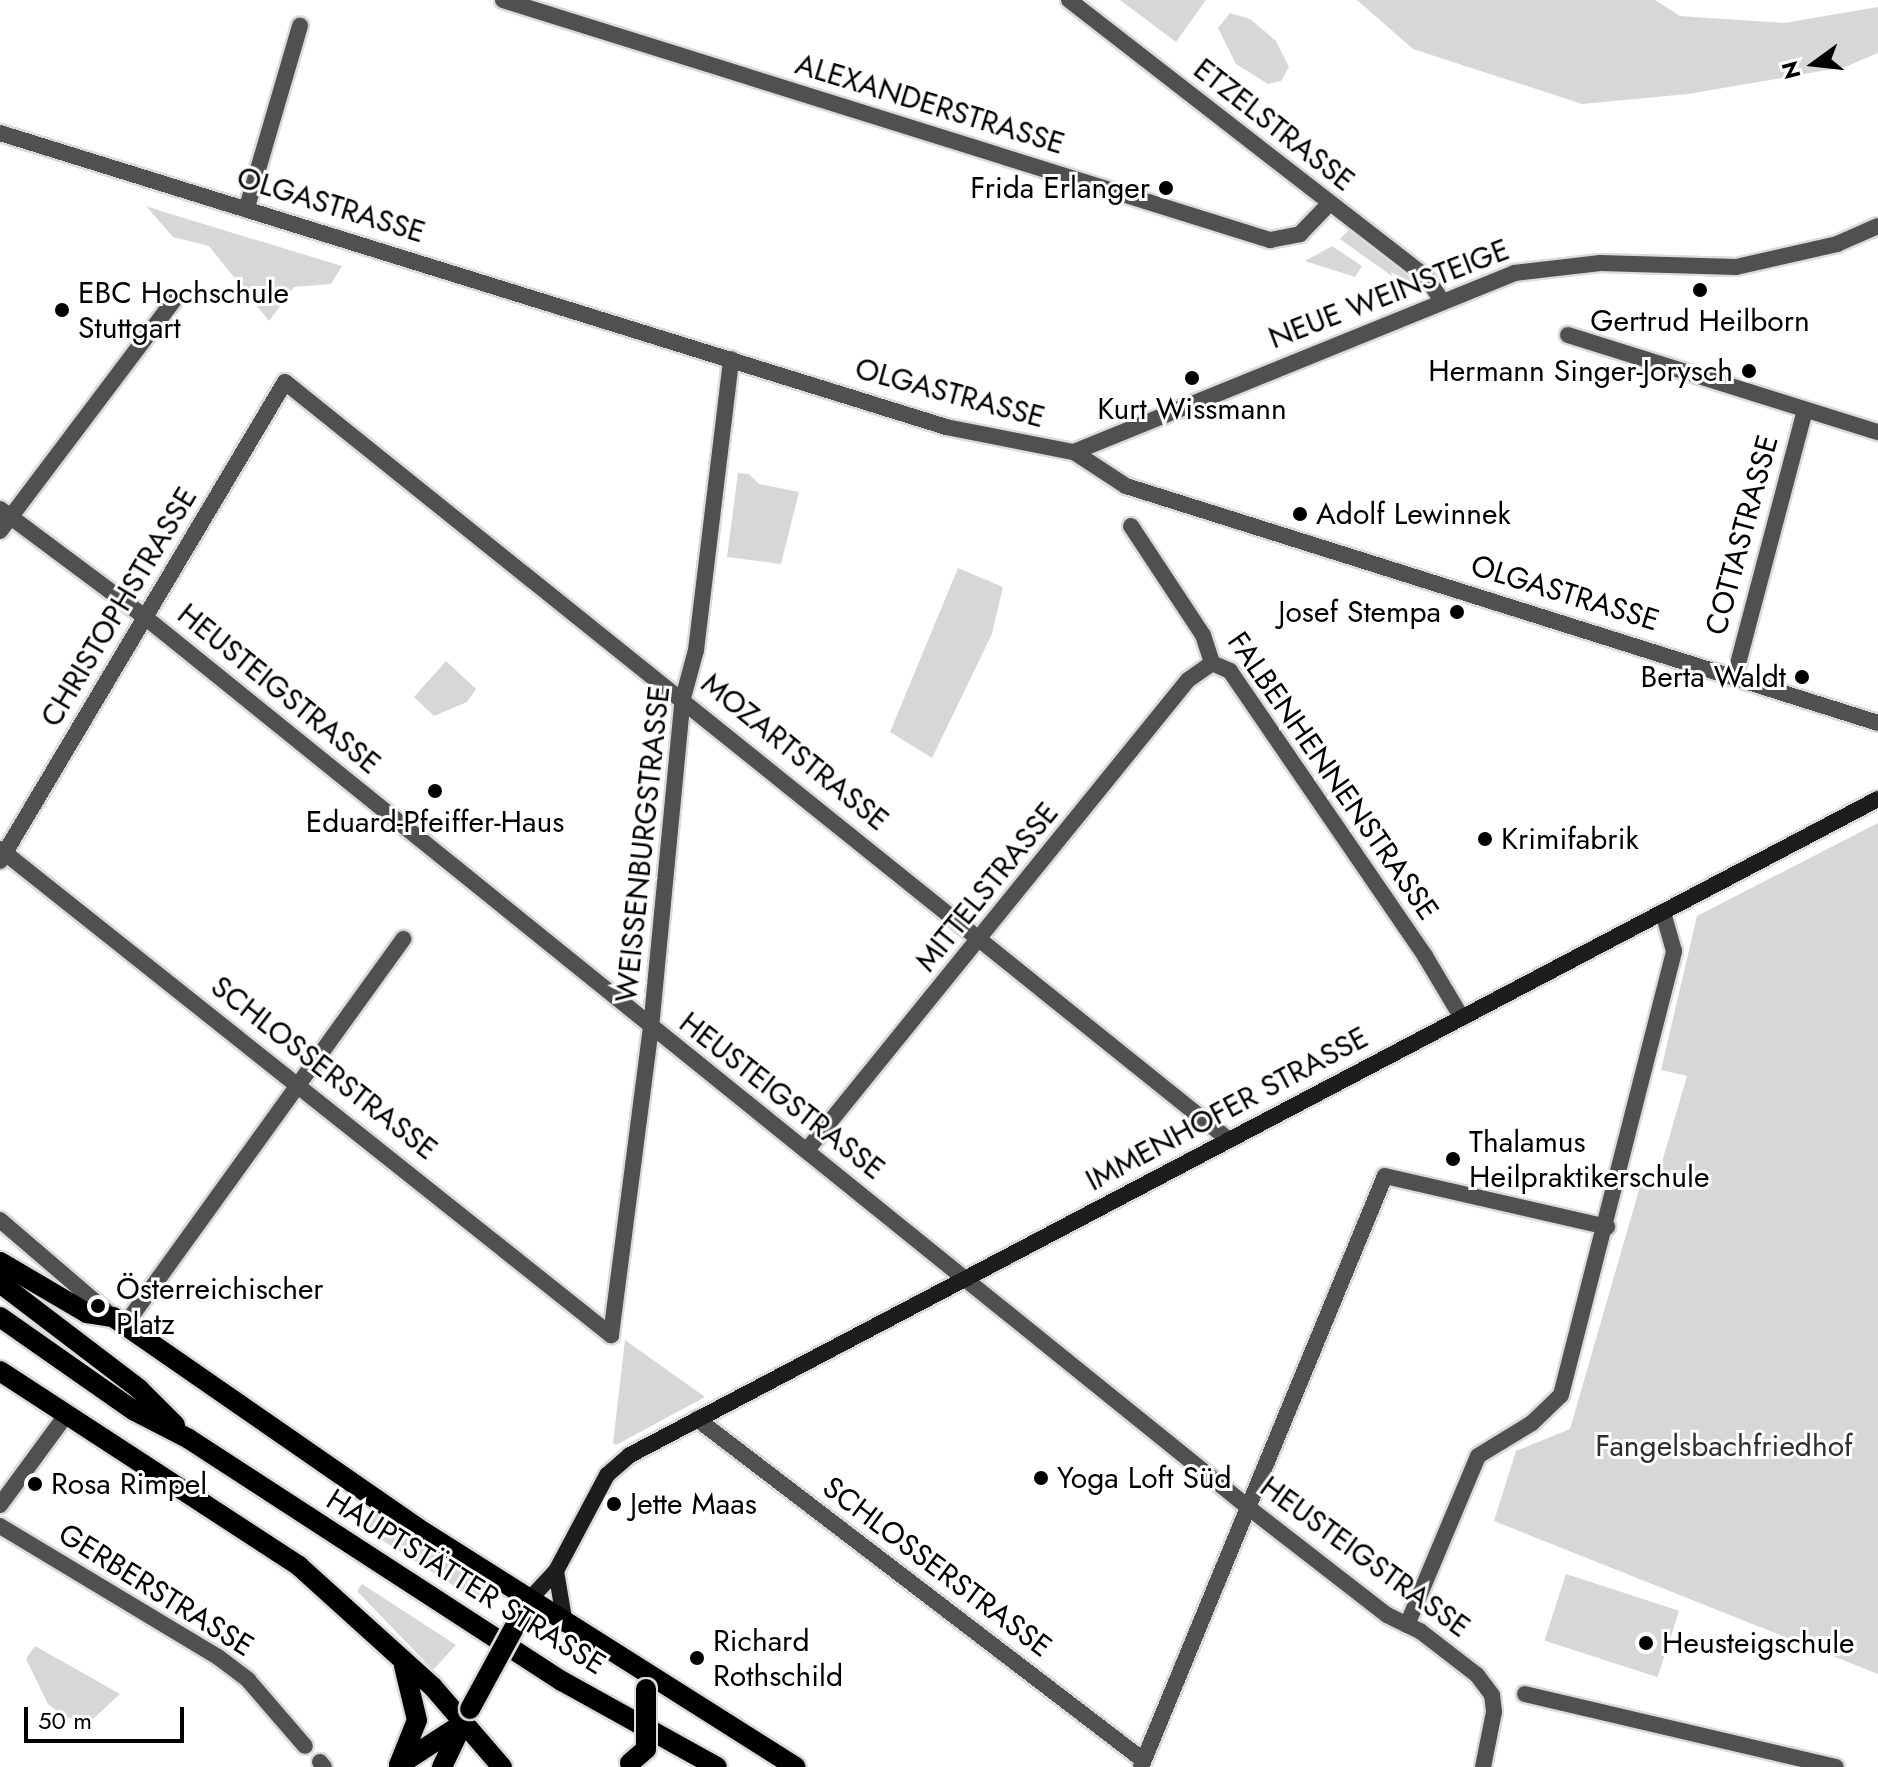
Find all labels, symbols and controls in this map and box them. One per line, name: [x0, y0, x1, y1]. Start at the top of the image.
north arrow: [1774, 24, 1854, 104]
street label: ALEXANDERSTRASSE: [791, 46, 1069, 162]
street label: ETZELSTRASSE: [1186, 51, 1362, 199]
text: N: [1773, 58, 1809, 83]
street label: OLGASTRASSE: [233, 159, 429, 251]
place label: Frida Erlanger: [970, 170, 1150, 206]
marker: Frida Erlanger: [1157, 179, 1175, 197]
street label: NEUE WEINSTEIGE: [1264, 232, 1514, 356]
place label: EBC Hochschule Stuttgart: [78, 275, 289, 346]
marker: Gertrud Heilborn: [1691, 281, 1709, 299]
marker: EBC Hochschule Stuttgart: [53, 301, 71, 319]
place label: Gertrud Heilborn: [1590, 303, 1810, 339]
street label: OLGASTRASSE: [851, 350, 1049, 436]
place label: Hermann Singer-Jorysch: [1428, 353, 1733, 389]
marker: Hermann Singer-Jorysch: [1740, 362, 1758, 380]
marker: Kurt Wissmann: [1183, 369, 1201, 387]
place label: Kurt Wissmann: [1097, 391, 1287, 427]
street label: COTTASTRASSE: [1698, 431, 1786, 639]
street label: CHRISTOPHSTRASSE: [33, 481, 205, 733]
place label: Adolf Lewinnek: [1316, 496, 1511, 532]
marker: Adolf Lewinnek: [1291, 505, 1309, 523]
street label: OLGASTRASSE: [1467, 547, 1663, 639]
place label: Josef Stempa: [1278, 594, 1441, 630]
street label: HEUSTEIGSTRASSE: [170, 596, 388, 782]
marker: Josef Stempa: [1448, 603, 1466, 621]
street label: FALBENHENNENSTRASSE: [1220, 625, 1446, 927]
place label: Berta Waldt: [1641, 659, 1786, 695]
street label: MOZARTSTRASSE: [694, 666, 896, 838]
marker: Berta Waldt: [1793, 668, 1811, 686]
street label: WEISSENBURGSTRASSE: [608, 684, 678, 1004]
marker: Eduard-Pfeiffer-Haus: [426, 782, 444, 800]
street label: MITTELSTRASSE: [908, 795, 1066, 979]
place label: Eduard-Pfeiffer-Haus: [306, 804, 564, 840]
place label: Krimifabrik: [1501, 821, 1639, 857]
marker: Krimifabrik: [1476, 830, 1494, 848]
street label: SCHLOSSERSTRASSE: [204, 968, 444, 1168]
street label: HEUSTEIGSTRASSE: [672, 1005, 892, 1187]
street label: IMMENHOFER STRASSE: [1080, 1019, 1374, 1199]
place label: Thalamus Heilpraktikerschule: [1469, 1124, 1709, 1194]
marker: Thalamus Heilpraktikerschule: [1444, 1150, 1462, 1168]
place label: Österreichischer Platz: [116, 1271, 324, 1342]
marker: Österreichischer Platz: [87, 1295, 109, 1317]
park label: Fangelsbachfriedhof: [1595, 1428, 1853, 1464]
place label: Yoga Loft Süd: [1057, 1460, 1232, 1496]
place label: Rosa Rimpel: [51, 1466, 207, 1502]
street label: SCHLOSSERSTRASSE: [815, 1469, 1059, 1665]
marker: Yoga Loft Süd: [1032, 1469, 1050, 1487]
street label: HEUSTEIGSTRASSE: [1253, 1469, 1477, 1645]
marker: Rosa Rimpel: [26, 1475, 44, 1493]
street label: HAUPTSTÄTTER STRASSE: [320, 1481, 612, 1683]
place label: Jette Maas: [630, 1486, 757, 1522]
marker: Jette Maas: [605, 1495, 623, 1513]
street label: GERBERSTRASSE: [52, 1516, 260, 1664]
place label: Richard Rothschild: [713, 1623, 843, 1694]
place label: Heusteigschule: [1662, 1625, 1855, 1661]
marker: Heusteigschule: [1637, 1634, 1655, 1652]
marker: Richard Rothschild: [688, 1649, 706, 1667]
scale bar: [28, 1691, 188, 1741]
text: 50 m: [38, 1703, 92, 1738]

